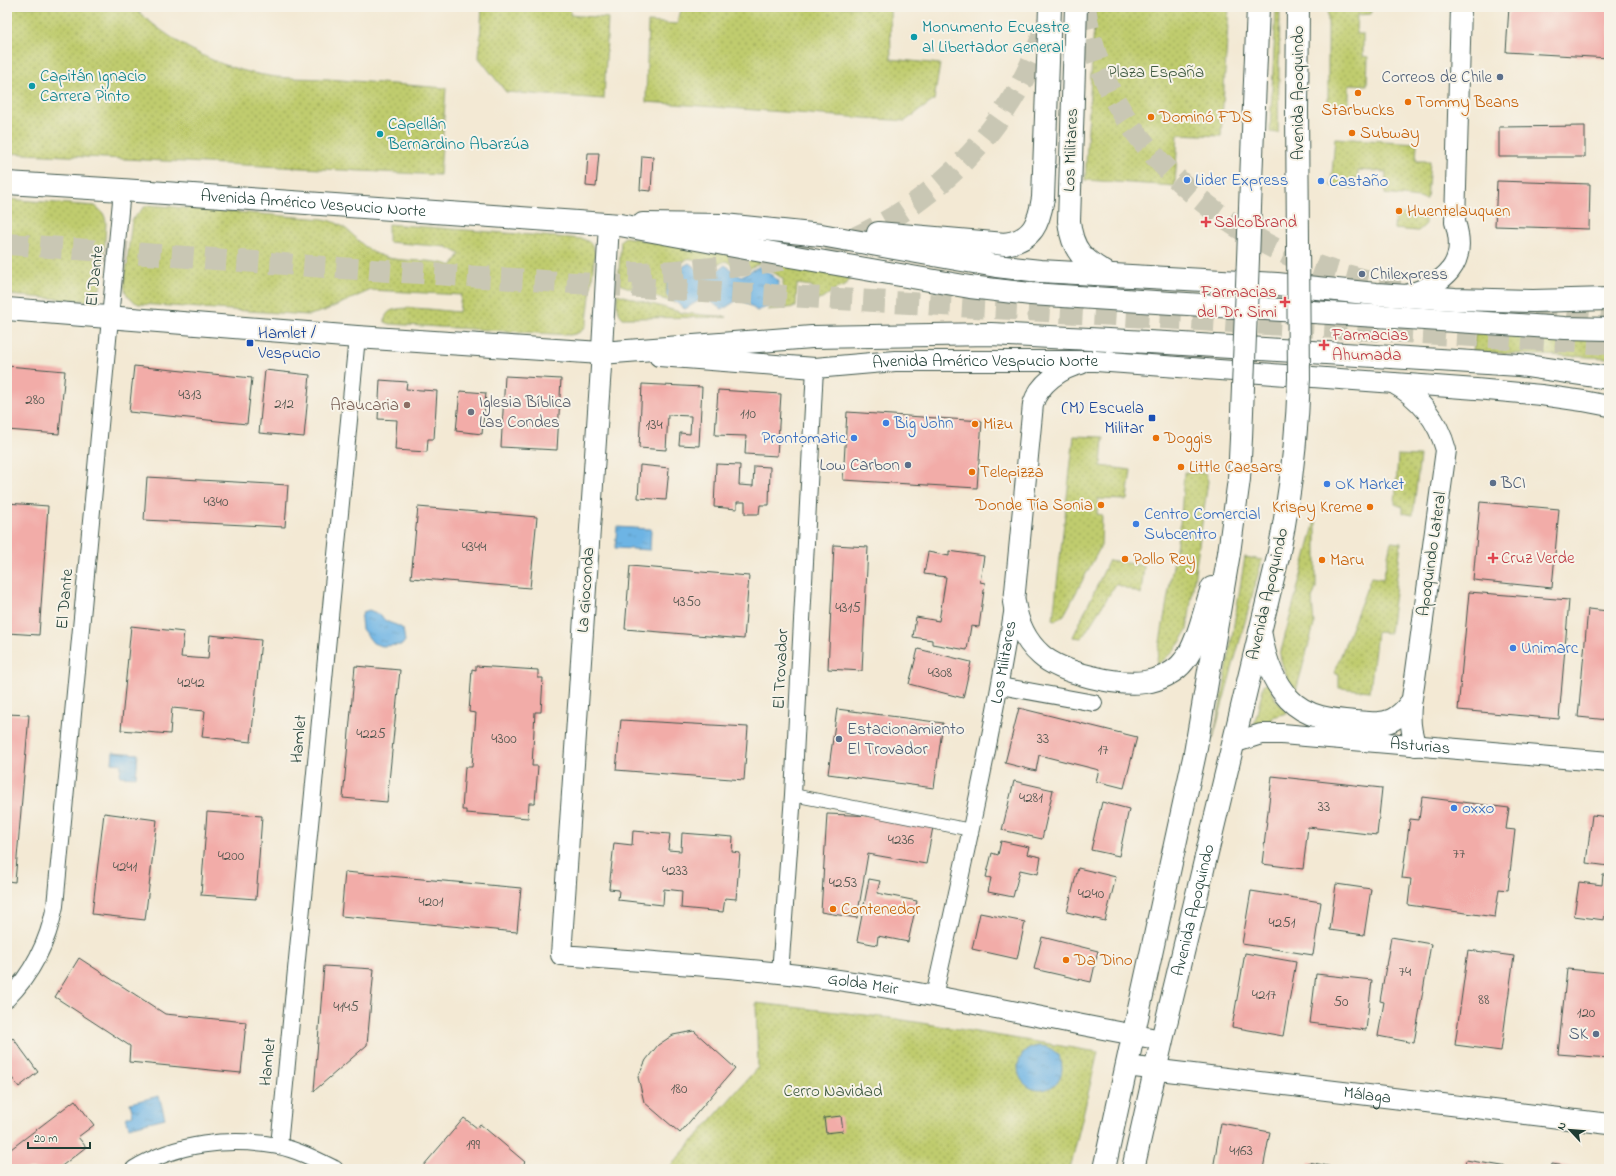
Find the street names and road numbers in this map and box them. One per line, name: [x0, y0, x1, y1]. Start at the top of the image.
street label: Avenida Apoquindo: [1286, 25, 1311, 160]
street label: Los Militares: [1057, 108, 1085, 192]
street label: Avenida Américo Vespucio Norte: [200, 183, 427, 224]
street label: El Dante: [79, 244, 111, 308]
street label: Avenida Américo Vespucio Norte: [871, 348, 1099, 375]
street label: Apoquindo Lateral: [1411, 490, 1453, 618]
street label: Avenida Apoquindo: [1241, 525, 1295, 662]
street label: La Gioconda: [571, 546, 601, 634]
street label: El Dante: [50, 567, 80, 630]
street label: Los Militares: [984, 619, 1023, 706]
street label: El Trovador: [766, 627, 796, 710]
street label: Hamlet: [284, 714, 314, 764]
street label: Asturias: [1389, 731, 1451, 761]
street label: Avenida Apoquindo: [1165, 841, 1221, 978]
street label: Golda Meir: [826, 966, 901, 1002]
street label: Hamlet: [253, 1036, 283, 1087]
street label: Málaga: [1342, 1080, 1393, 1111]

